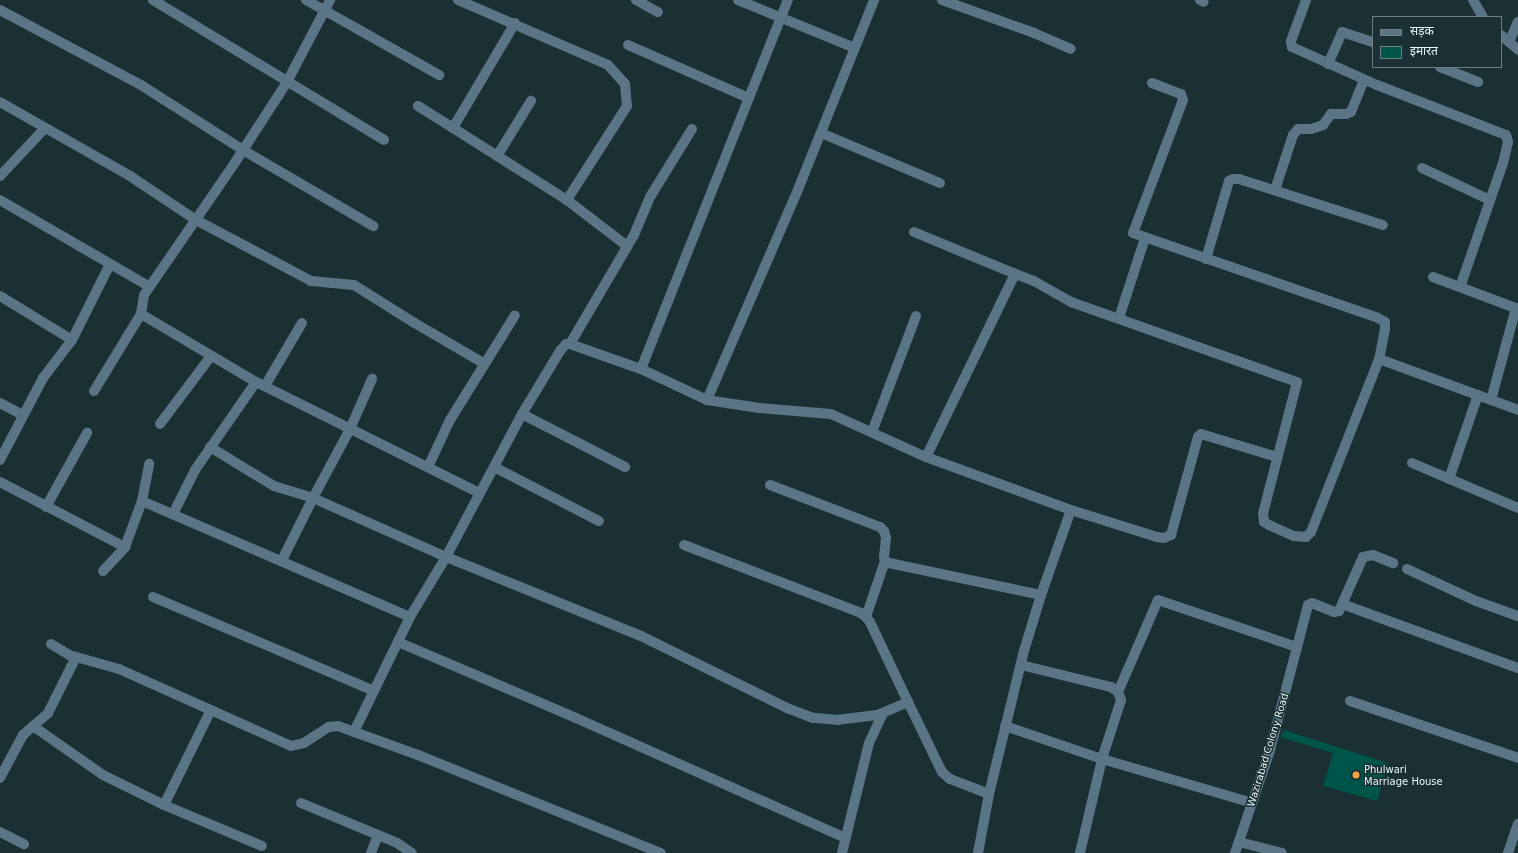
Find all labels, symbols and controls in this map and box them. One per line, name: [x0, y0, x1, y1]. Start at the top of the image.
legend: [1372, 16, 1502, 68]
text: सड़क: [1410, 24, 1434, 38]
text: इमारत: [1410, 44, 1438, 58]
street label: Wazirabad Colony Road: [1245, 692, 1291, 808]
place label: Phulwari Marriage House: [1364, 763, 1443, 786]
marker: Phulwari Marriage House: [1351, 770, 1361, 780]

